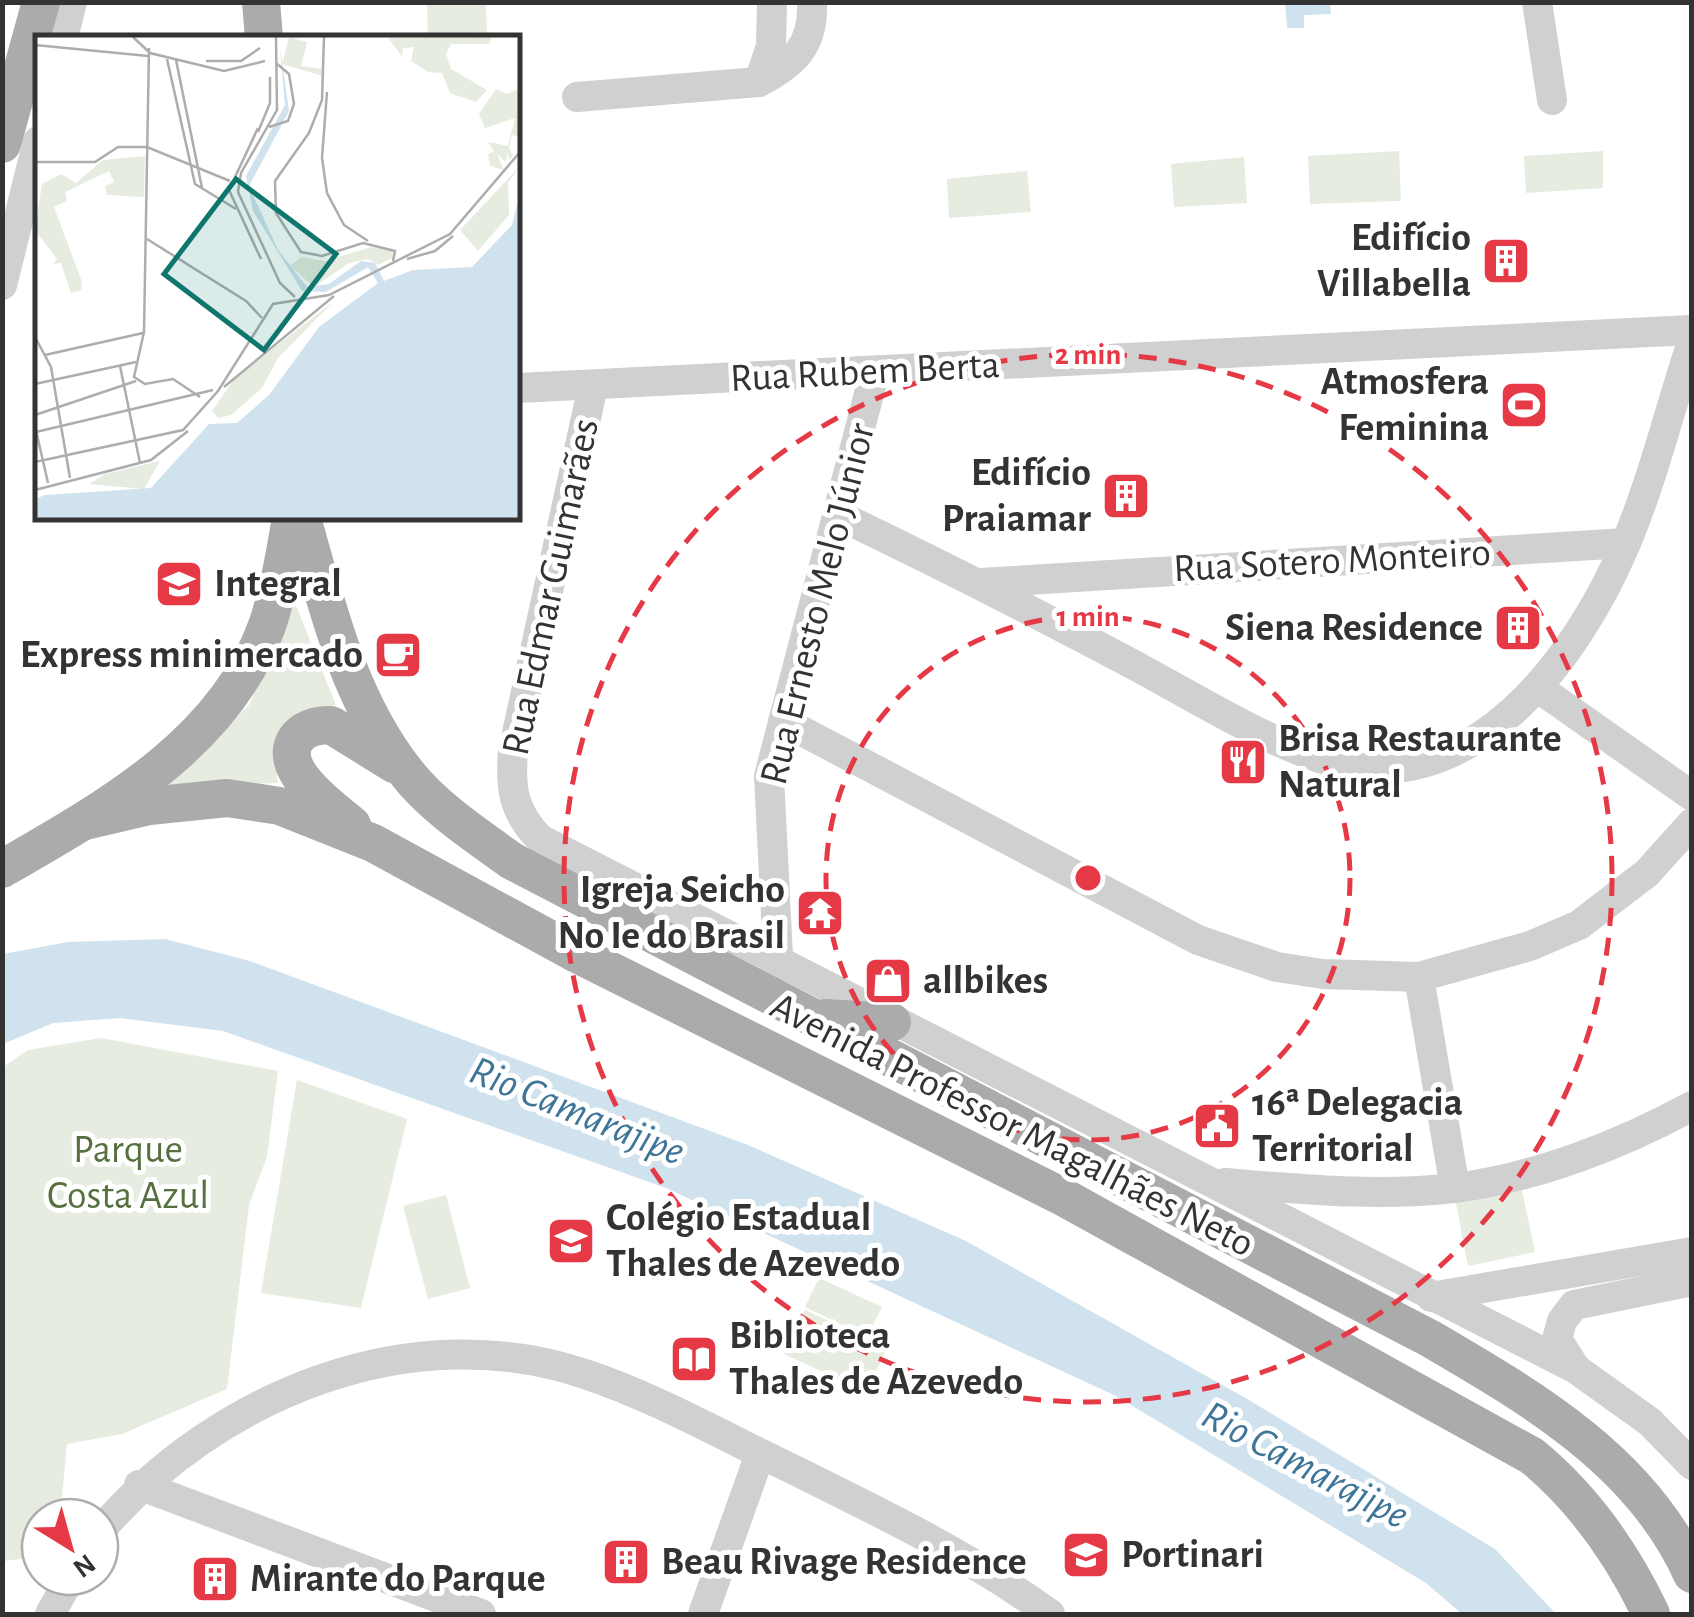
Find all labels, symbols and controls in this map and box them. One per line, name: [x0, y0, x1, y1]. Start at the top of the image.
inset map: [35, 35, 520, 520]
place label: Edifício Villabella: [1317, 218, 1471, 304]
building icon: Edifício Villabella: [1480, 235, 1532, 287]
text: 2 min: [1055, 340, 1121, 370]
street label: Rua Rubem Berta: [729, 345, 1001, 399]
place label: Atmosfera Feminina: [1320, 362, 1489, 448]
sports icon: Atmosfera Feminina: [1498, 379, 1550, 431]
street label: Rua Edmar Guimarães: [496, 415, 606, 759]
street label: Rua Ernesto Melo Júnior: [754, 419, 882, 789]
place label: Edifício Praiamar: [942, 453, 1091, 539]
building icon: Edifício Praiamar: [1100, 470, 1152, 522]
street label: Rua Sotero Monteiro: [1172, 533, 1492, 589]
school or university icon: Integral: [153, 558, 205, 610]
place label: Integral: [214, 564, 342, 604]
text: 1 min: [1056, 602, 1120, 632]
building icon: Siena Residence: [1492, 602, 1544, 654]
place label: Siena Residence: [1225, 608, 1483, 648]
cafe icon: Express minimercado: [372, 629, 424, 681]
place label: Express minimercado: [20, 635, 363, 675]
place label: Brisa Restaurante Natural: [1278, 719, 1562, 805]
restaurant icon: Brisa Restaurante Natural: [1217, 736, 1269, 788]
centre of rings: [1070, 860, 1106, 896]
place label: Igreja Seicho No Ie do Brasil: [557, 870, 785, 956]
temple icon: Igreja Seicho No Ie do Brasil: [794, 887, 846, 939]
shop icon: allbikes: [862, 955, 914, 1007]
place label: allbikes: [923, 961, 1048, 1001]
street label: Avenida Professor Magalhães Neto: [764, 985, 1260, 1265]
water label: Rio Camarajipe: [463, 1049, 690, 1174]
place label: 16ª Delegacia Territorial: [1252, 1083, 1463, 1169]
public building icon: 16ª Delegacia Territorial: [1191, 1100, 1243, 1152]
park label: Parque Costa Azul: [47, 1130, 209, 1216]
place label: Colégio Estadual Thales de Azevedo: [606, 1198, 900, 1284]
school or university icon: Colégio Estadual Thales de Azevedo: [545, 1215, 597, 1267]
place label: Biblioteca Thales de Azevedo: [729, 1316, 1023, 1402]
library icon: Biblioteca Thales de Azevedo: [668, 1333, 720, 1385]
water label: Rio Camarajipe: [1194, 1393, 1415, 1538]
north arrow: [20, 1497, 120, 1597]
school or university icon: Portinari: [1060, 1529, 1112, 1581]
place label: Portinari: [1121, 1535, 1264, 1575]
building icon: Beau Rivage Residence: [600, 1536, 652, 1588]
place label: Beau Rivage Residence: [661, 1542, 1027, 1582]
text: N: [68, 1548, 100, 1582]
building icon: Mirante do Parque: [189, 1553, 241, 1605]
place label: Mirante do Parque: [250, 1559, 546, 1599]

